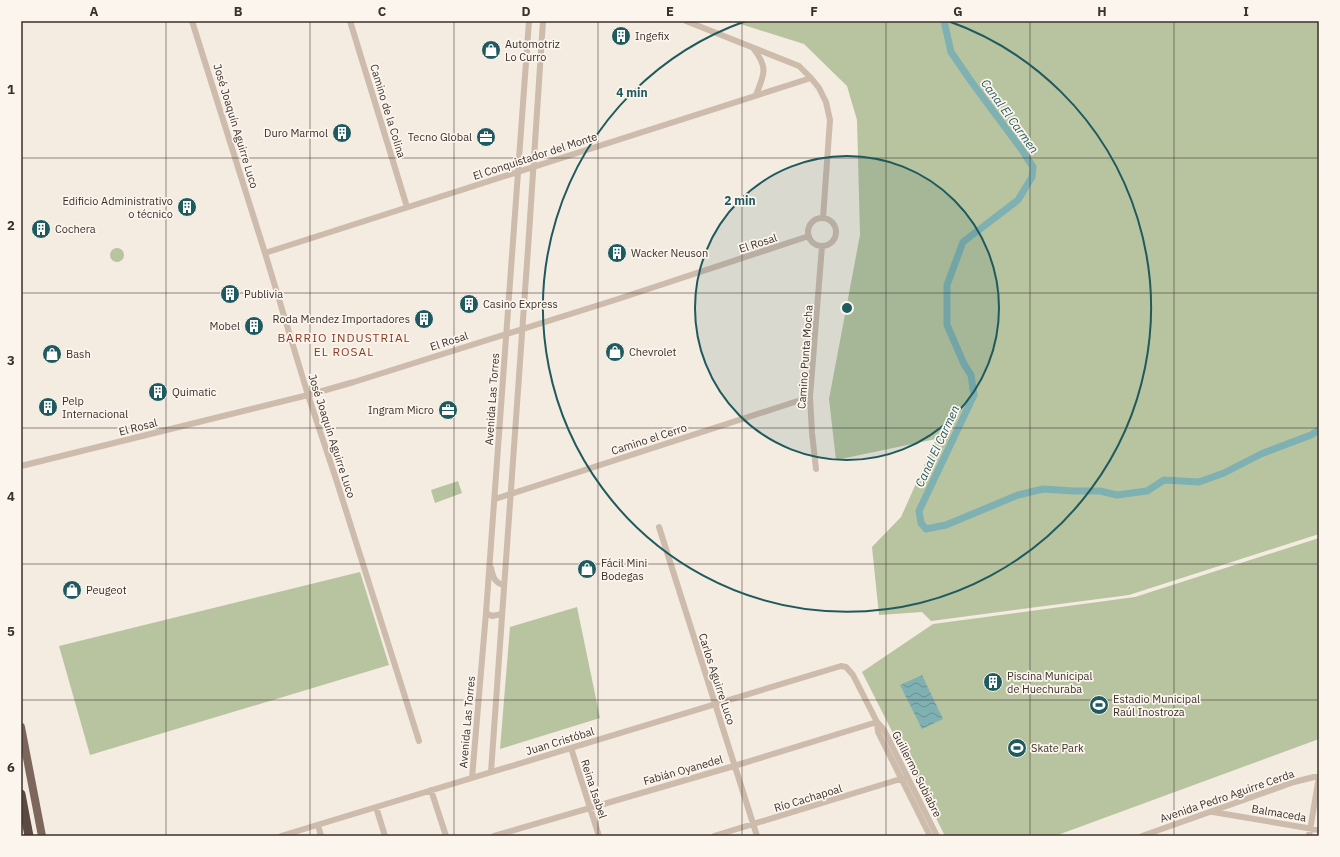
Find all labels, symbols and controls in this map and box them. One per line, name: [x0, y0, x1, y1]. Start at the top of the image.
text: A: [90, 3, 99, 20]
text: B: [234, 3, 243, 20]
text: C: [378, 3, 387, 20]
text: D: [521, 3, 531, 20]
text: E: [666, 3, 674, 20]
text: F: [810, 3, 818, 20]
text: G: [953, 3, 963, 20]
text: H: [1097, 3, 1107, 20]
text: I: [1243, 3, 1249, 20]
building icon: Ingefix: [610, 25, 632, 47]
place label: Ingefix: [635, 29, 670, 43]
place label: Automotriz Lo Curro: [505, 37, 560, 64]
shop icon: Automotriz Lo Curro: [480, 39, 502, 61]
street label: José Joaquín Aguirre Luco: [210, 62, 262, 190]
street label: Camino de la Colina: [367, 62, 409, 160]
water label: Canal El Carmen: [978, 76, 1042, 156]
text: 1: [7, 81, 15, 98]
text: 4 min: [616, 85, 648, 100]
building icon: Duro Marmol: [331, 122, 353, 144]
place label: Duro Marmol: [264, 126, 328, 140]
office icon: Tecno Global: [475, 126, 497, 148]
street label: El Conquistador del Monte: [471, 129, 599, 183]
place label: Tecno Global: [408, 130, 472, 144]
text: 2 min: [724, 193, 756, 208]
place label: Edificio Administrativo o técnico: [62, 194, 173, 221]
building icon: Edificio Administrativo o técnico: [176, 196, 198, 218]
text: 2: [7, 217, 15, 234]
building icon: Cochera: [30, 218, 52, 240]
place label: Cochera: [55, 222, 96, 236]
street label: El Rosal: [737, 230, 779, 256]
building icon: Wacker Neuson: [606, 242, 628, 264]
place label: Wacker Neuson: [631, 246, 708, 260]
building icon: Publivia: [219, 283, 241, 305]
place label: Publivia: [244, 287, 283, 301]
building icon: Casino Express: [458, 293, 480, 315]
place label: Casino Express: [483, 297, 558, 311]
centre of rings: [840, 301, 854, 315]
street label: Camino Punta Mocha: [794, 304, 816, 410]
building icon: Roda Mendez Importadores: [413, 308, 435, 330]
place label: Roda Mendez Importadores: [273, 312, 410, 326]
building icon: Mobel: [243, 315, 265, 337]
place label: Mobel: [209, 319, 240, 333]
street label: El Rosal: [428, 328, 470, 354]
district label: BARRIO INDUSTRIAL EL ROSAL: [277, 330, 411, 359]
shop icon: Chevrolet: [604, 341, 626, 363]
shop icon: Bash: [41, 343, 63, 365]
place label: Chevrolet: [629, 345, 677, 359]
place label: Bash: [66, 347, 91, 361]
text: 3: [7, 352, 15, 369]
street label: Avenida Las Torres: [482, 352, 502, 446]
street label: José Joaquín Aguirre Luco: [305, 372, 359, 500]
building icon: Quimatic: [147, 381, 169, 403]
place label: Quimatic: [172, 385, 217, 399]
place label: Pelp Internacional: [62, 394, 128, 421]
building icon: Pelp Internacional: [37, 396, 59, 418]
office icon: Ingram Micro: [437, 399, 459, 421]
place label: Ingram Micro: [368, 403, 434, 417]
water label: Canal El Carmen: [912, 403, 963, 489]
street label: El Rosal: [117, 415, 159, 439]
street label: Camino el Cerro: [609, 420, 689, 458]
text: 4: [7, 488, 15, 505]
place label: Fácil Mini Bodegas: [601, 556, 647, 583]
shop icon: Fácil Mini Bodegas: [576, 558, 598, 580]
shop icon: Peugeot: [61, 579, 83, 601]
place label: Peugeot: [86, 583, 127, 597]
text: 5: [7, 623, 15, 640]
street label: Carlos Aguirre Luco: [696, 631, 738, 727]
place label: Piscina Municipal de Huechuraba: [1007, 669, 1092, 696]
building icon: Piscina Municipal de Huechuraba: [982, 671, 1004, 693]
street label: Avenida Las Torres: [456, 675, 478, 769]
place label: Estadio Municipal Raúl Inostroza: [1113, 692, 1200, 719]
sports icon: Estadio Municipal Raúl Inostroza: [1088, 694, 1110, 716]
street label: Juan Cristóbal: [524, 724, 596, 758]
street label: Guillermo Subiabre: [889, 728, 945, 820]
sports icon: Skate Park: [1006, 737, 1028, 759]
place label: Skate Park: [1031, 741, 1084, 755]
street label: Fabián Oyanedel: [642, 752, 724, 788]
street label: Reina Isabel: [578, 758, 610, 820]
text: 6: [7, 759, 15, 776]
street label: Avenida Pedro Aguirre Cerda: [1158, 766, 1296, 826]
street label: Río Cachapoal: [772, 781, 844, 815]
street label: Balmaceda: [1251, 801, 1308, 825]

